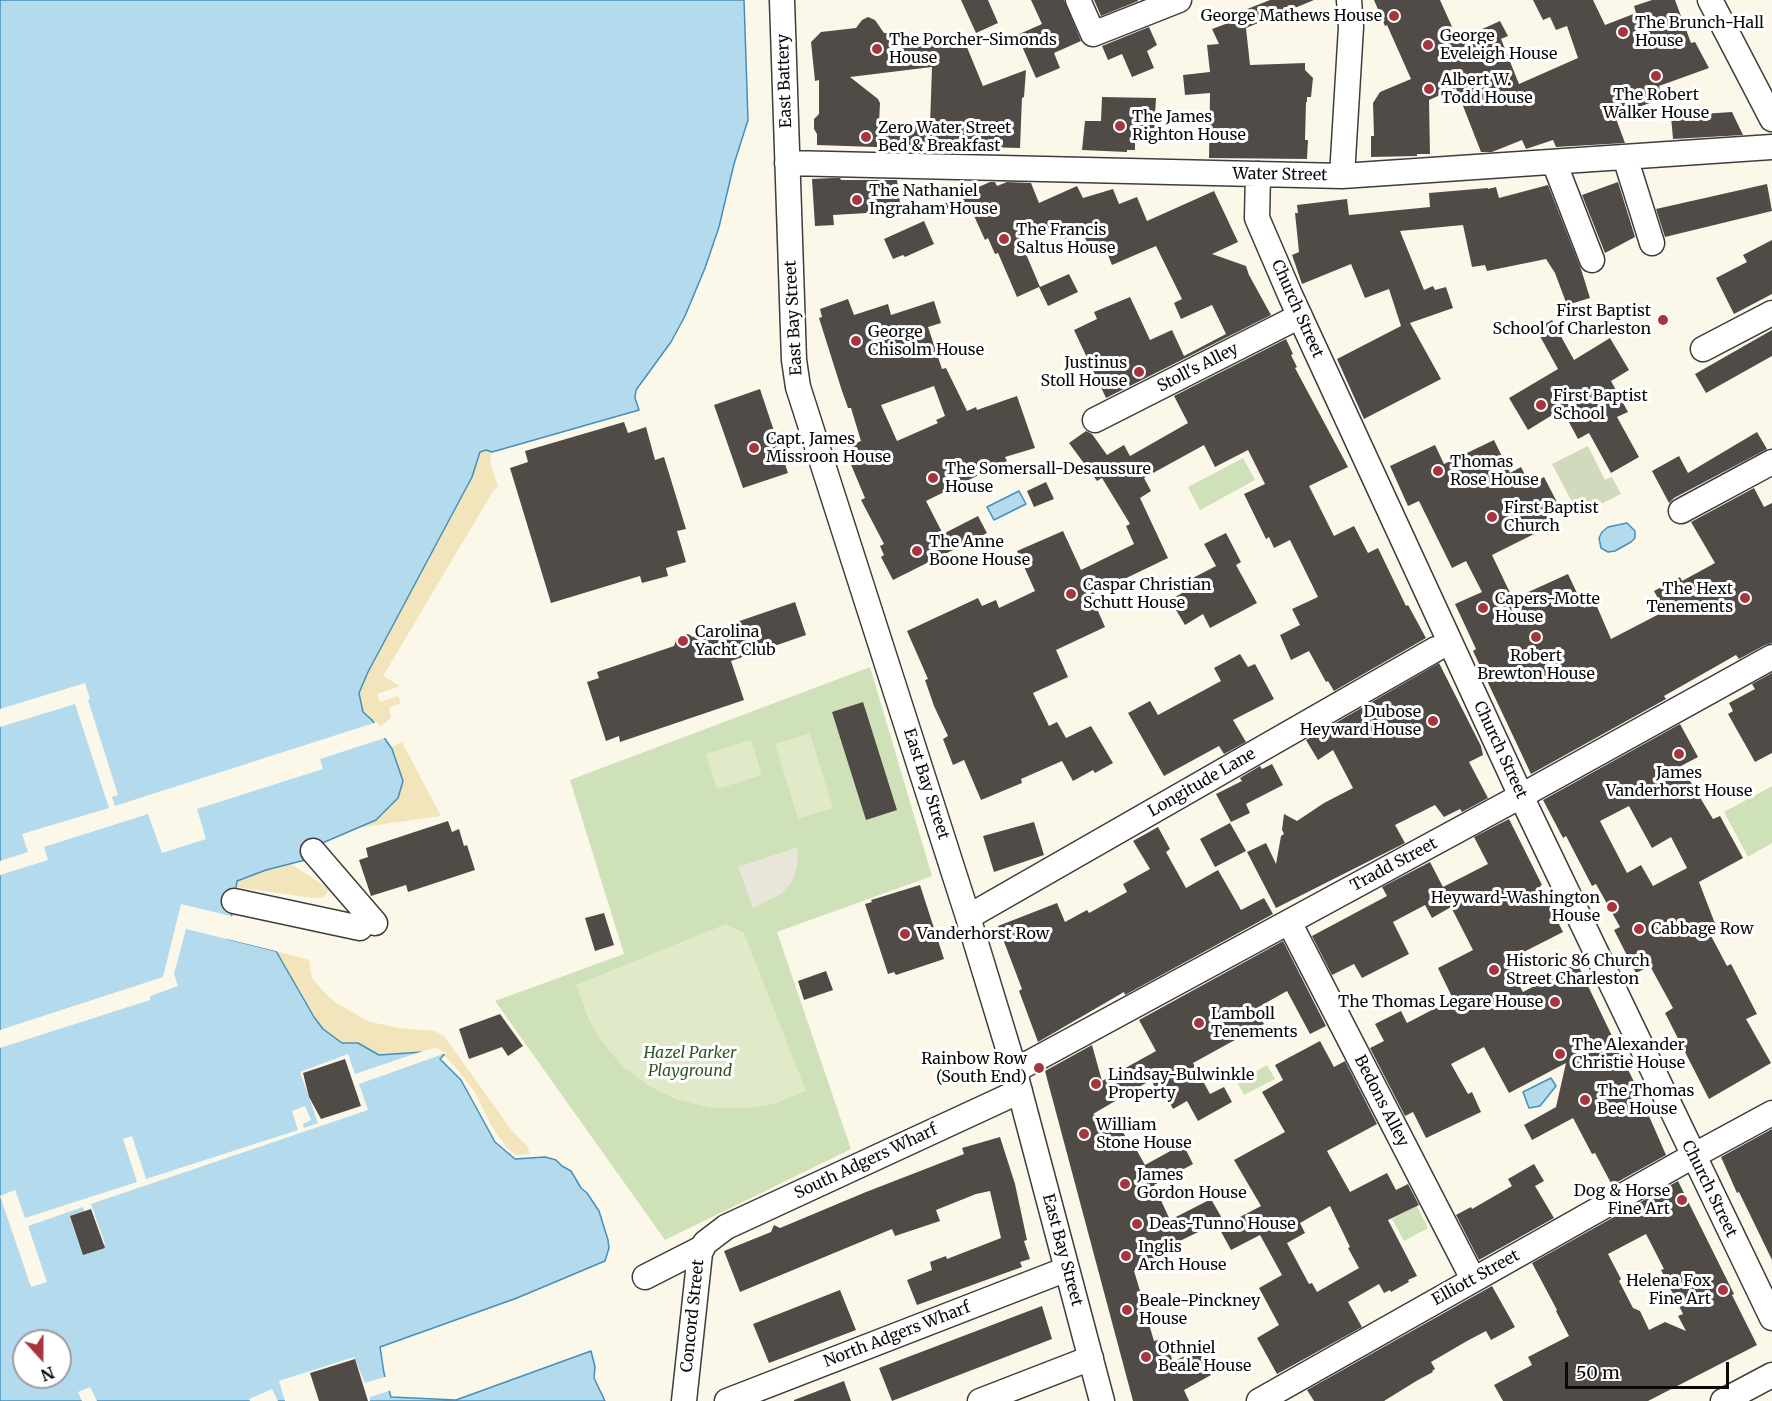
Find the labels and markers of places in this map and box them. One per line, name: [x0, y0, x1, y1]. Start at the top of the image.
place label: George Mathews House: [1201, 6, 1382, 26]
marker: George Mathews House: [1387, 9, 1401, 23]
place label: The Brunch-Hall House: [1635, 13, 1764, 51]
marker: The Brunch-Hall House: [1616, 25, 1630, 39]
place label: George Eveleigh House: [1440, 26, 1557, 64]
place label: The Porcher-Simonds House: [889, 30, 1057, 68]
marker: George Eveleigh House: [1421, 38, 1435, 52]
marker: The Porcher-Simonds House: [870, 42, 884, 56]
marker: The Robert Walker House: [1649, 69, 1663, 83]
place label: Albert W. Todd House: [1441, 70, 1533, 108]
marker: Albert W. Todd House: [1422, 82, 1436, 96]
place label: The Robert Walker House: [1603, 85, 1709, 123]
place label: The James Righton House: [1132, 107, 1246, 145]
place label: Zero Water Street Bed & Breakfast: [878, 118, 1011, 156]
marker: The James Righton House: [1113, 119, 1127, 133]
marker: Zero Water Street Bed & Breakfast: [859, 130, 873, 144]
place label: The Nathaniel Ingraham House: [869, 181, 998, 219]
marker: The Nathaniel Ingraham House: [850, 193, 864, 207]
place label: The Francis Saltus House: [1016, 220, 1115, 258]
marker: The Francis Saltus House: [997, 232, 1011, 246]
place label: First Baptist School of Charleston: [1493, 301, 1651, 339]
marker: First Baptist School of Charleston: [1656, 313, 1670, 327]
place label: George Chisolm House: [868, 322, 984, 360]
marker: George Chisolm House: [849, 334, 863, 348]
place label: Justinus Stoll House: [1041, 353, 1127, 391]
marker: Justinus Stoll House: [1132, 365, 1146, 379]
place label: First Baptist School: [1553, 386, 1648, 424]
marker: First Baptist School: [1534, 398, 1548, 412]
place label: Capt. James Missroon House: [766, 429, 891, 467]
marker: Capt. James Missroon House: [747, 441, 761, 455]
place label: Thomas Rose House: [1450, 452, 1539, 490]
place label: The Somersall-Desaussure House: [945, 459, 1151, 497]
marker: Thomas Rose House: [1431, 464, 1445, 478]
marker: The Somersall-Desaussure House: [926, 471, 940, 485]
place label: First Baptist Church: [1504, 498, 1599, 536]
marker: First Baptist Church: [1485, 510, 1499, 524]
place label: The Anne Boone House: [929, 532, 1030, 570]
marker: The Anne Boone House: [910, 544, 924, 558]
place label: Caspar Christian Schutt House: [1083, 575, 1211, 613]
place label: The Hext Tenements: [1646, 579, 1733, 617]
marker: Caspar Christian Schutt House: [1064, 587, 1078, 601]
place label: Capers-Motte House: [1495, 589, 1600, 627]
marker: The Hext Tenements: [1738, 591, 1752, 605]
marker: Capers-Motte House: [1476, 601, 1490, 615]
place label: Carolina Yacht Club: [695, 622, 776, 660]
marker: Robert Brewton House: [1529, 630, 1543, 644]
marker: Carolina Yacht Club: [676, 634, 690, 648]
place label: Robert Brewton House: [1477, 646, 1595, 684]
place label: Dubose Heyward House: [1300, 702, 1421, 740]
marker: Dubose Heyward House: [1426, 714, 1440, 728]
marker: James Vanderhorst House: [1672, 747, 1686, 761]
place label: James Vanderhorst House: [1606, 763, 1752, 801]
place label: Heyward-Washington House: [1431, 888, 1600, 926]
marker: Heyward-Washington House: [1605, 900, 1619, 914]
place label: Cabbage Row: [1651, 919, 1753, 939]
marker: Cabbage Row: [1632, 922, 1646, 936]
place label: Vanderhorst Row: [917, 924, 1049, 944]
marker: Vanderhorst Row: [898, 927, 912, 941]
place label: Historic 86 Church Street Charleston: [1506, 951, 1650, 989]
marker: Historic 86 Church Street Charleston: [1487, 963, 1501, 977]
place label: The Thomas Legare House: [1338, 992, 1543, 1012]
marker: The Thomas Legare House: [1548, 995, 1562, 1009]
place label: Lamboll Tenements: [1211, 1004, 1298, 1042]
marker: Lamboll Tenements: [1192, 1016, 1206, 1030]
place label: The Alexander Christie House: [1572, 1035, 1685, 1073]
marker: The Alexander Christie House: [1553, 1047, 1567, 1061]
place label: Rainbow Row (South End): [921, 1049, 1027, 1087]
marker: Rainbow Row (South End): [1032, 1061, 1046, 1075]
place label: Lindsay-Bulwinkle Property: [1108, 1065, 1254, 1103]
marker: Lindsay-Bulwinkle Property: [1089, 1077, 1103, 1091]
place label: The Thomas Bee House: [1597, 1081, 1694, 1119]
marker: The Thomas Bee House: [1578, 1093, 1592, 1107]
place label: William Stone House: [1096, 1115, 1192, 1153]
marker: William Stone House: [1077, 1127, 1091, 1141]
place label: James Gordon House: [1137, 1165, 1247, 1203]
marker: James Gordon House: [1118, 1177, 1132, 1191]
place label: Dog & Horse Fine Art: [1574, 1181, 1670, 1219]
marker: Dog & Horse Fine Art: [1675, 1193, 1689, 1207]
place label: Deas-Tunno House: [1149, 1214, 1296, 1234]
marker: Deas-Tunno House: [1130, 1217, 1144, 1231]
place label: Inglis Arch House: [1138, 1237, 1226, 1275]
marker: Inglis Arch House: [1119, 1249, 1133, 1263]
place label: Helena Fox Fine Art: [1626, 1271, 1711, 1309]
marker: Helena Fox Fine Art: [1716, 1283, 1730, 1297]
place label: Beale-Pinckney House: [1139, 1291, 1260, 1329]
marker: Beale-Pinckney House: [1120, 1303, 1134, 1317]
place label: Othniel Beale House: [1158, 1338, 1251, 1376]
marker: Othniel Beale House: [1139, 1350, 1153, 1364]

